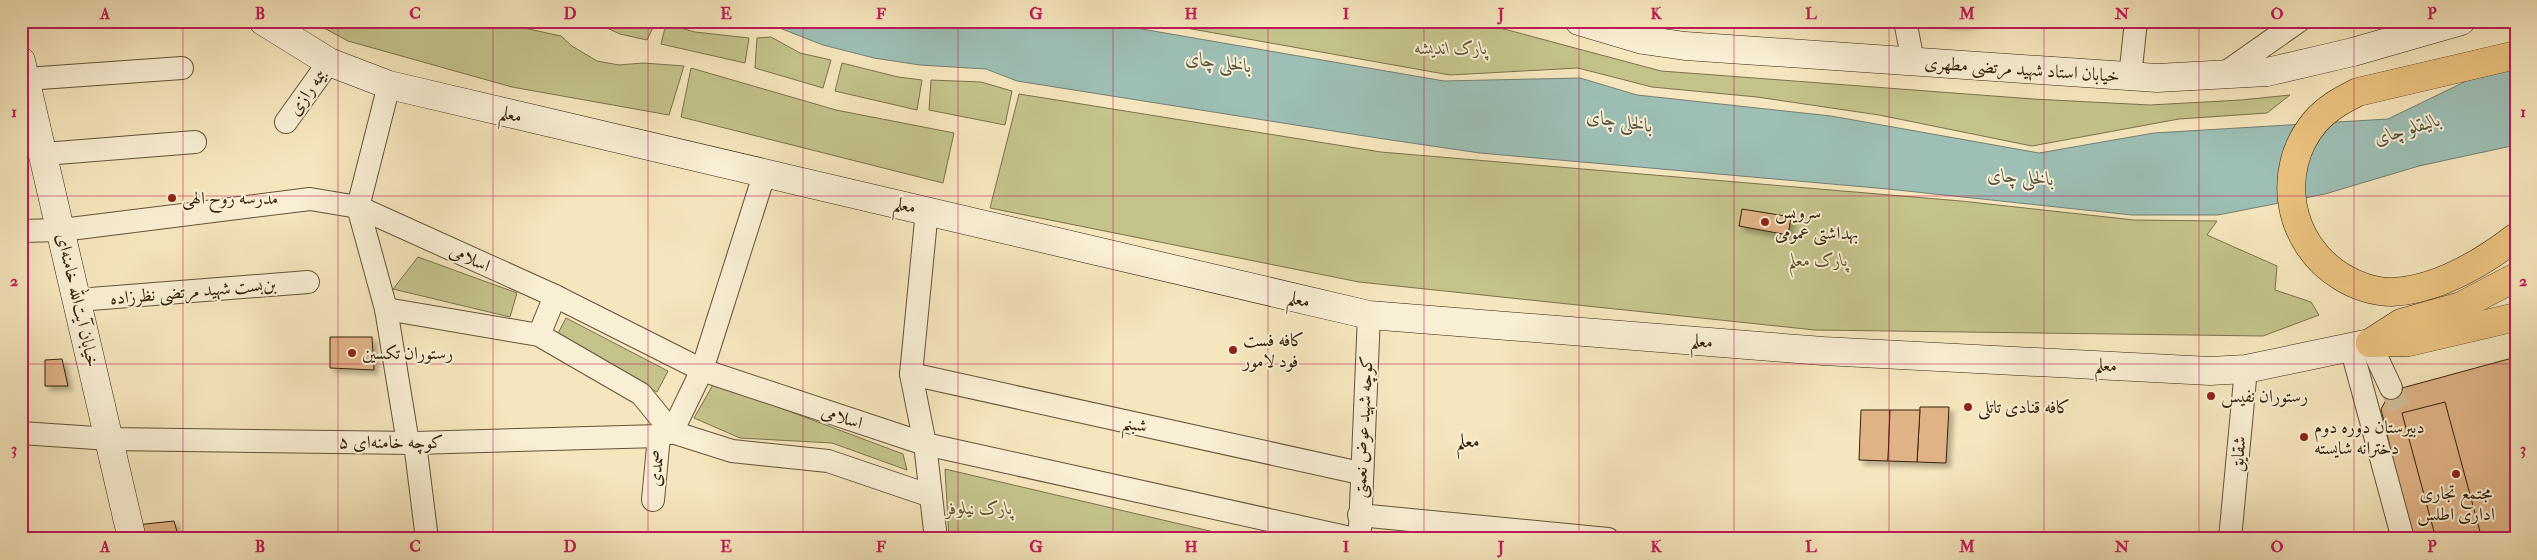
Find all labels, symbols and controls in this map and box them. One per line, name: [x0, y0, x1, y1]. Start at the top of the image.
text: A: [99, 4, 111, 24]
text: B: [255, 4, 265, 24]
text: C: [409, 4, 421, 24]
text: D: [563, 4, 577, 24]
text: E: [720, 4, 732, 24]
text: F: [876, 4, 886, 24]
text: G: [1029, 4, 1043, 24]
text: H: [1184, 4, 1198, 24]
text: I: [1343, 4, 1350, 24]
text: J: [1497, 4, 1505, 25]
text: K: [1650, 4, 1662, 24]
text: L: [1805, 4, 1817, 24]
text: M: [1958, 4, 1975, 24]
text: N: [2114, 4, 2130, 24]
text: O: [2270, 4, 2284, 24]
text: P: [2427, 4, 2437, 24]
park label: پارک اندیشه: [1415, 37, 1489, 61]
water label: بالخلی چای: [1184, 45, 1254, 81]
street label: خیابان استاد شهید مرتضی مطهری: [1923, 51, 2120, 89]
street label: بیمه رازی: [283, 64, 332, 120]
street label: معلم: [496, 101, 524, 134]
text: 1: [11, 102, 17, 122]
text: 1: [2520, 102, 2526, 122]
water label: بالخلی چای: [1585, 104, 1655, 140]
water label: بالیقلو چای: [2371, 107, 2444, 151]
water label: بالخلی چای: [1987, 163, 2056, 193]
place label: مدرسه روح الهی: [182, 187, 278, 214]
marker: مدرسه روح الهی: [166, 192, 178, 204]
street label: معلم: [890, 192, 918, 225]
place label: سرویس بهداشتی عمومی: [1775, 201, 1859, 246]
marker: سرویس بهداشتی عمومی: [1759, 216, 1771, 228]
street label: خیابان آیت‌الله خامنه‌ای: [51, 230, 107, 369]
street label: اسلامی: [446, 239, 494, 278]
park label: پارک معلم: [1788, 249, 1849, 278]
text: 2: [10, 271, 18, 291]
text: 2: [2519, 271, 2527, 291]
street label: بن‌بست شهید مرتضی نظرزاده: [109, 273, 278, 311]
street label: معلم: [1284, 286, 1312, 319]
place label: کافه فست فود لامور: [1241, 329, 1304, 373]
street label: معلم: [1689, 329, 1714, 360]
place label: رستوران تکسین: [362, 342, 453, 365]
marker: کافه فست فود لامور: [1227, 344, 1239, 356]
marker: رستوران تکسین: [346, 347, 358, 359]
street label: معلم: [2094, 353, 2118, 384]
street label: کوچه شهید عوض نعمتی: [1348, 355, 1380, 499]
place label: رستوران نفیس: [2221, 385, 2308, 408]
marker: رستوران نفیس: [2205, 390, 2217, 402]
place label: کافه قنادی تاتلی: [1978, 396, 2070, 420]
street label: اسلامی: [818, 400, 865, 435]
marker: کافه قنادی تاتلی: [1962, 401, 1974, 413]
street label: شبنم: [1119, 411, 1149, 444]
place label: دبیرستان دوره دوم دخترانه شایسته: [2314, 416, 2425, 460]
district label: معلم: [1456, 429, 1480, 460]
street label: کوچه خامنه‌ای ۵: [339, 431, 443, 455]
marker: دبیرستان دوره دوم دخترانه شایسته: [2298, 431, 2310, 443]
street label: شقایق: [2225, 435, 2252, 473]
text: 3: [11, 439, 17, 459]
text: 3: [2520, 439, 2526, 459]
street label: صمدی: [643, 449, 670, 487]
marker: مجتمع تجاری اداری اطلس: [2450, 468, 2462, 480]
place label: مجتمع تجاری اداری اطلس: [2417, 482, 2495, 526]
park label: پارک نیلوفر: [944, 497, 1014, 521]
text: A: [99, 537, 111, 557]
text: B: [255, 537, 265, 557]
text: C: [409, 537, 421, 557]
text: D: [563, 537, 577, 557]
text: E: [720, 537, 732, 557]
text: F: [876, 537, 886, 557]
text: G: [1029, 537, 1043, 557]
text: H: [1184, 537, 1198, 557]
text: I: [1343, 537, 1350, 557]
text: J: [1497, 537, 1505, 558]
text: K: [1650, 537, 1662, 557]
text: L: [1805, 537, 1817, 557]
text: M: [1958, 537, 1975, 557]
text: N: [2114, 537, 2130, 557]
text: O: [2270, 537, 2284, 557]
text: P: [2427, 537, 2437, 557]

